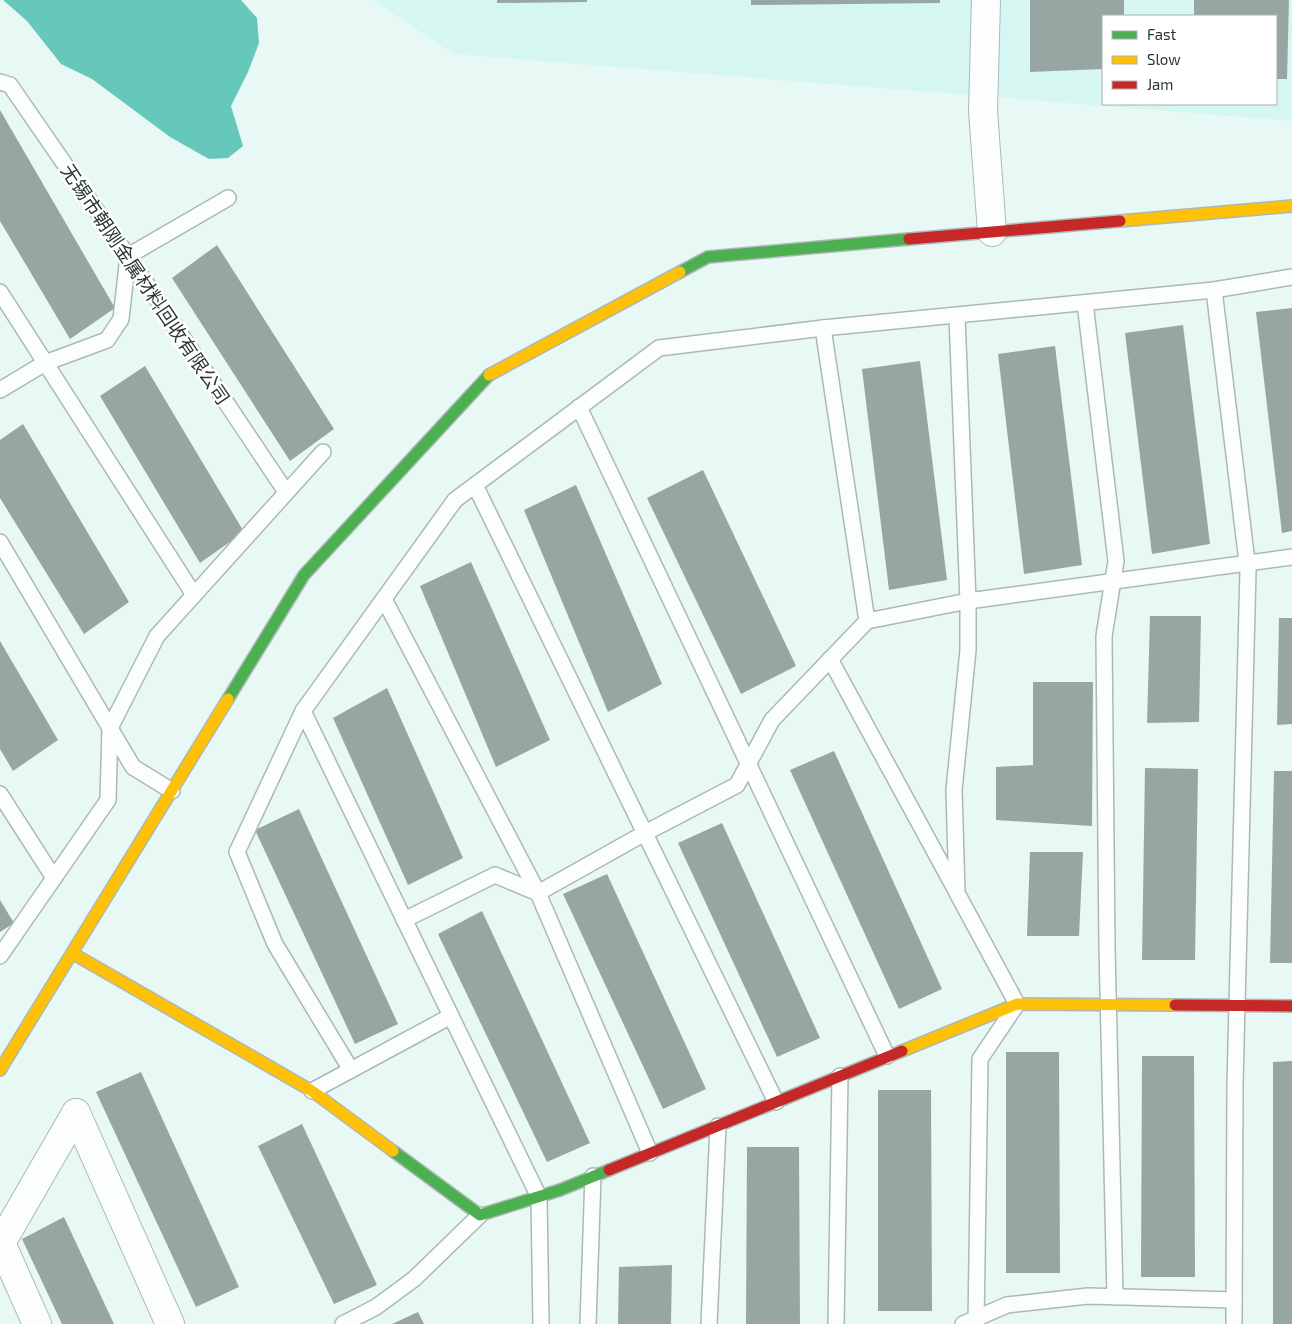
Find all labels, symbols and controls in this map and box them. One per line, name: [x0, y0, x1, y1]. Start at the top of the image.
legend: [1102, 15, 1277, 105]
text: Fast: [1147, 25, 1177, 43]
text: Slow: [1147, 50, 1181, 68]
text: Jam: [1147, 75, 1173, 93]
street label: 无锡市朝刚金属材料回收有限公司: [57, 159, 235, 409]

